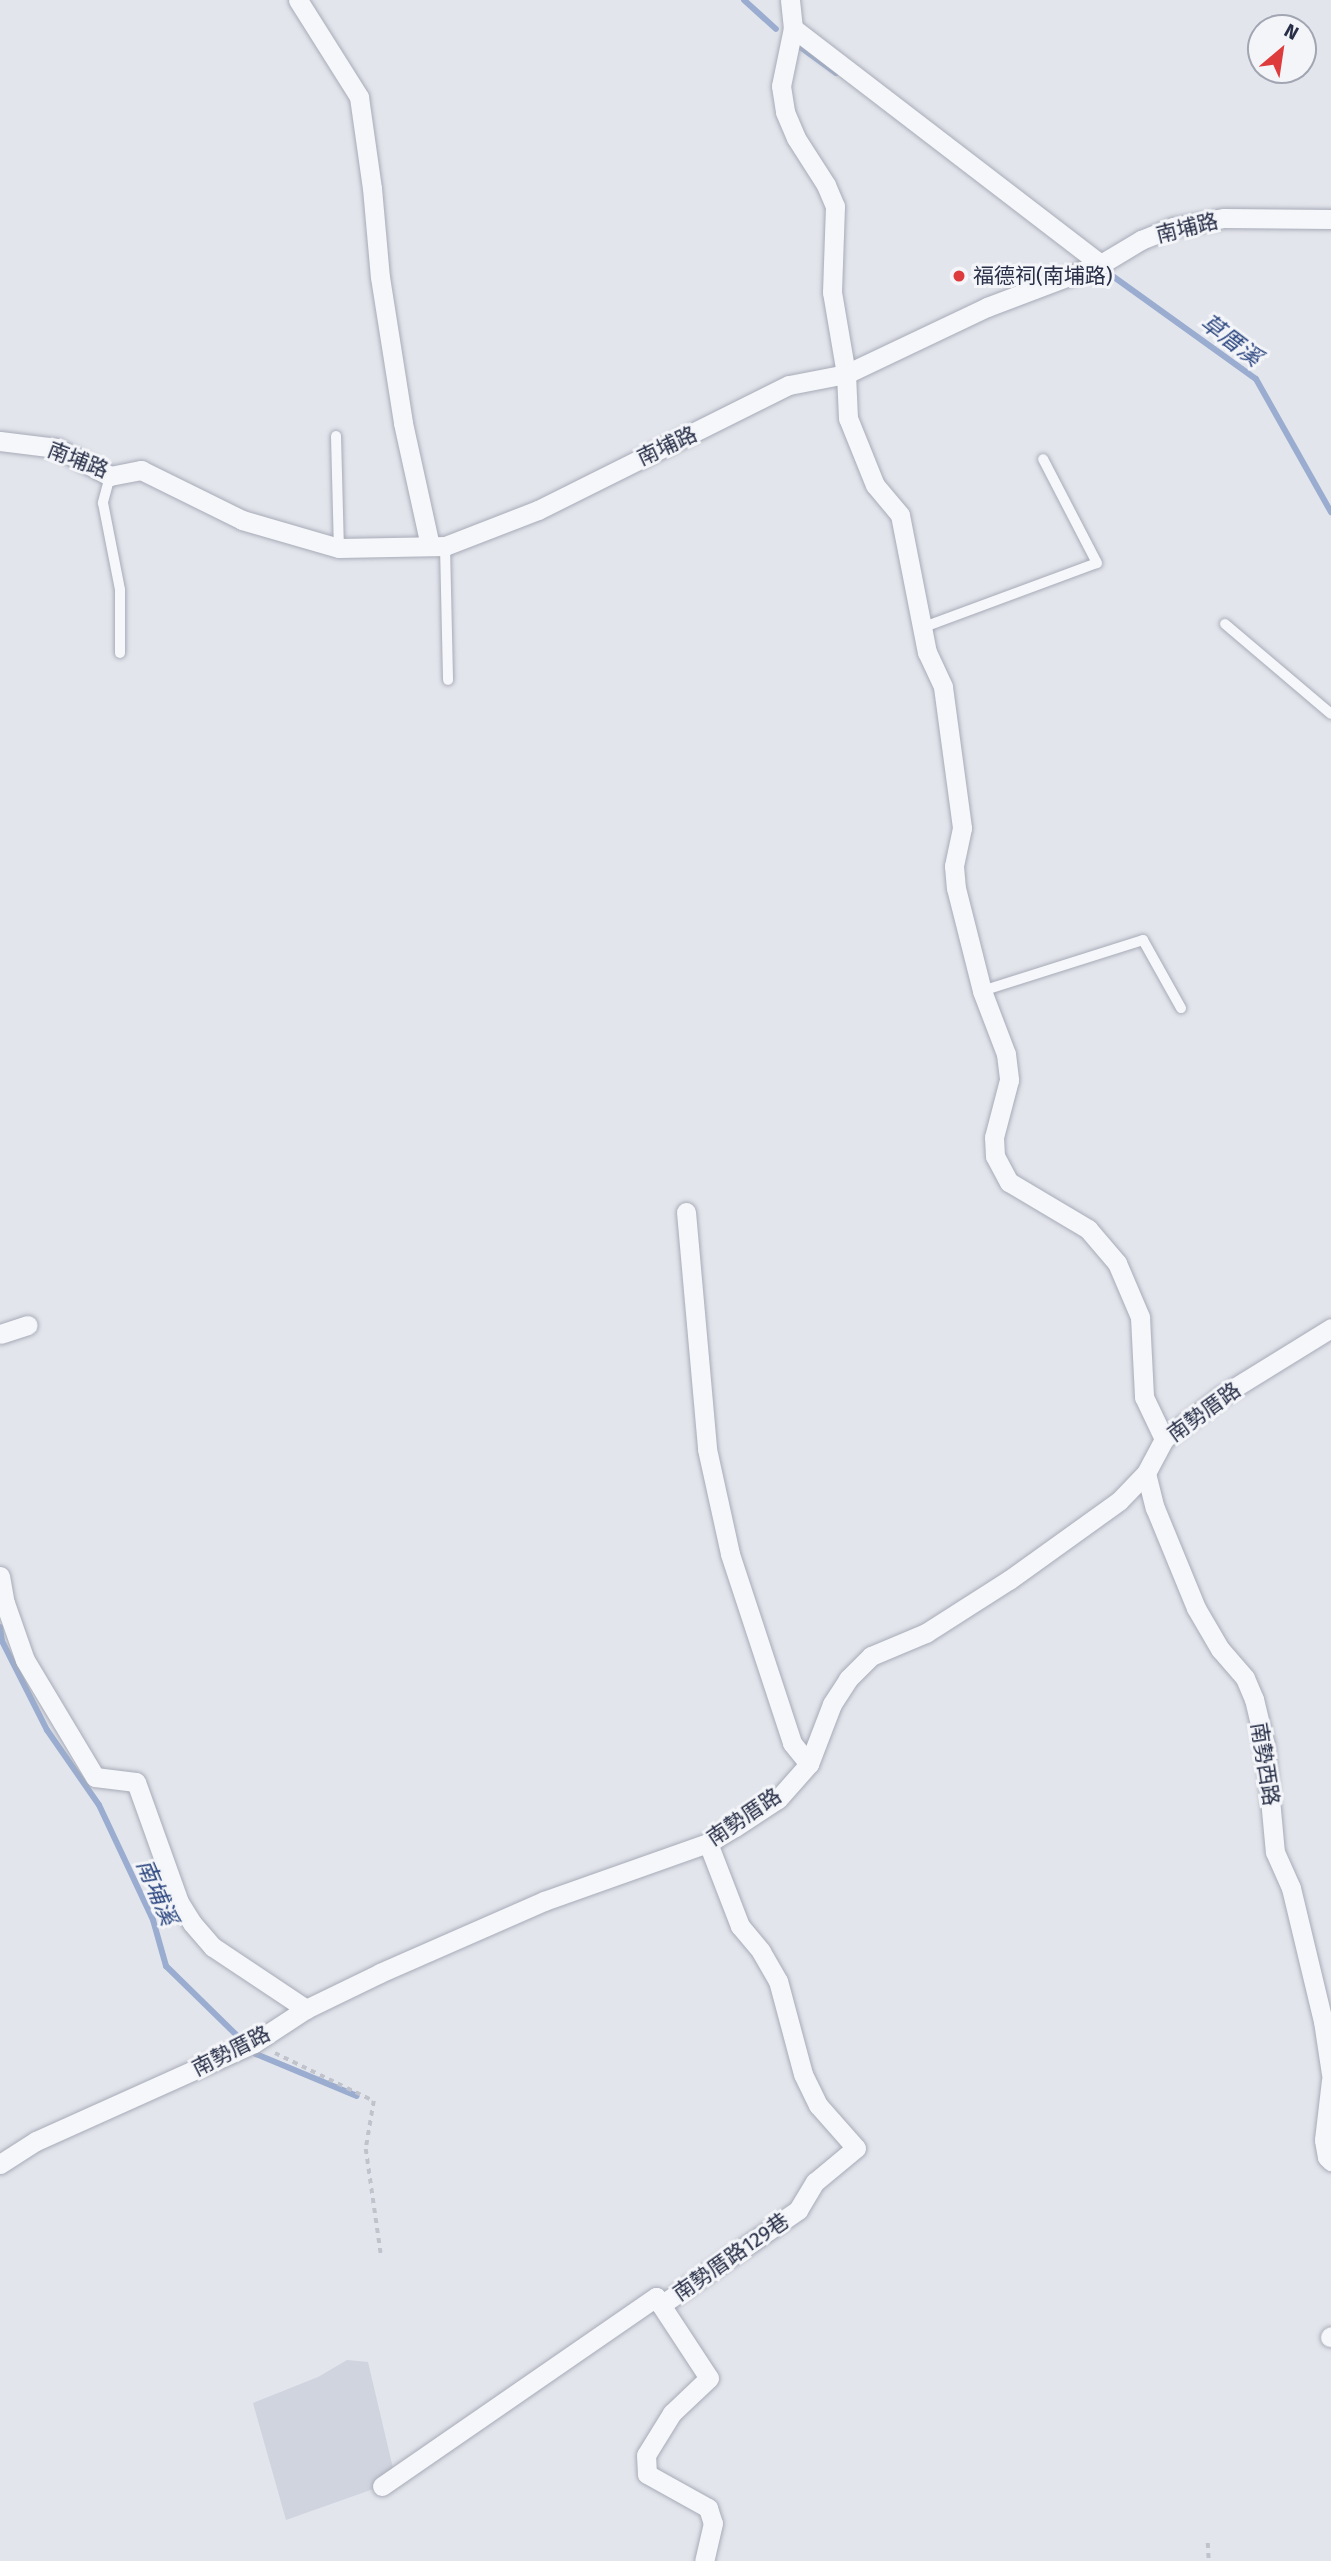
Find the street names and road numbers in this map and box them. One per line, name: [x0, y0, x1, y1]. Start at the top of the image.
street label: 南埔路: [1153, 208, 1221, 248]
street label: 南埔路: [633, 421, 701, 471]
street label: 南埔路: [44, 437, 112, 483]
street label: 南勢厝路: [1163, 1377, 1245, 1447]
street label: 南勢西路: [1246, 1721, 1284, 1807]
street label: 南勢厝路: [702, 1783, 786, 1851]
street label: 南勢厝路: [188, 2021, 274, 2081]
street label: 南勢厝路129巷: [668, 2208, 794, 2306]

